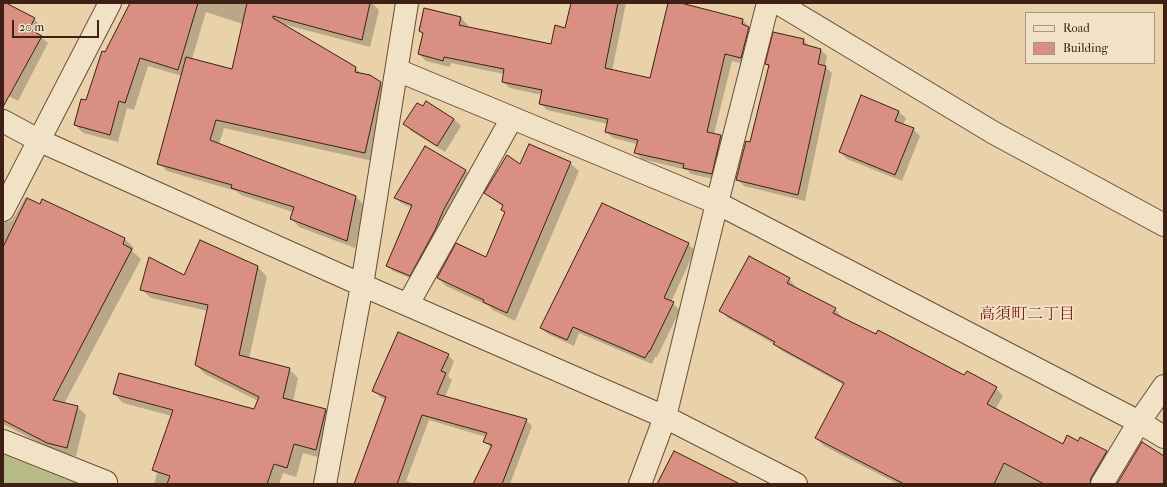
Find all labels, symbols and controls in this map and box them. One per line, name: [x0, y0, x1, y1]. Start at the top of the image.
scale bar: [14, 12, 101, 38]
legend: [1025, 12, 1155, 64]
text: 20 m: [19, 20, 44, 34]
text: Road: [1063, 21, 1090, 35]
text: Building: [1063, 41, 1108, 55]
district label: 高須町二丁目: [979, 305, 1075, 325]

